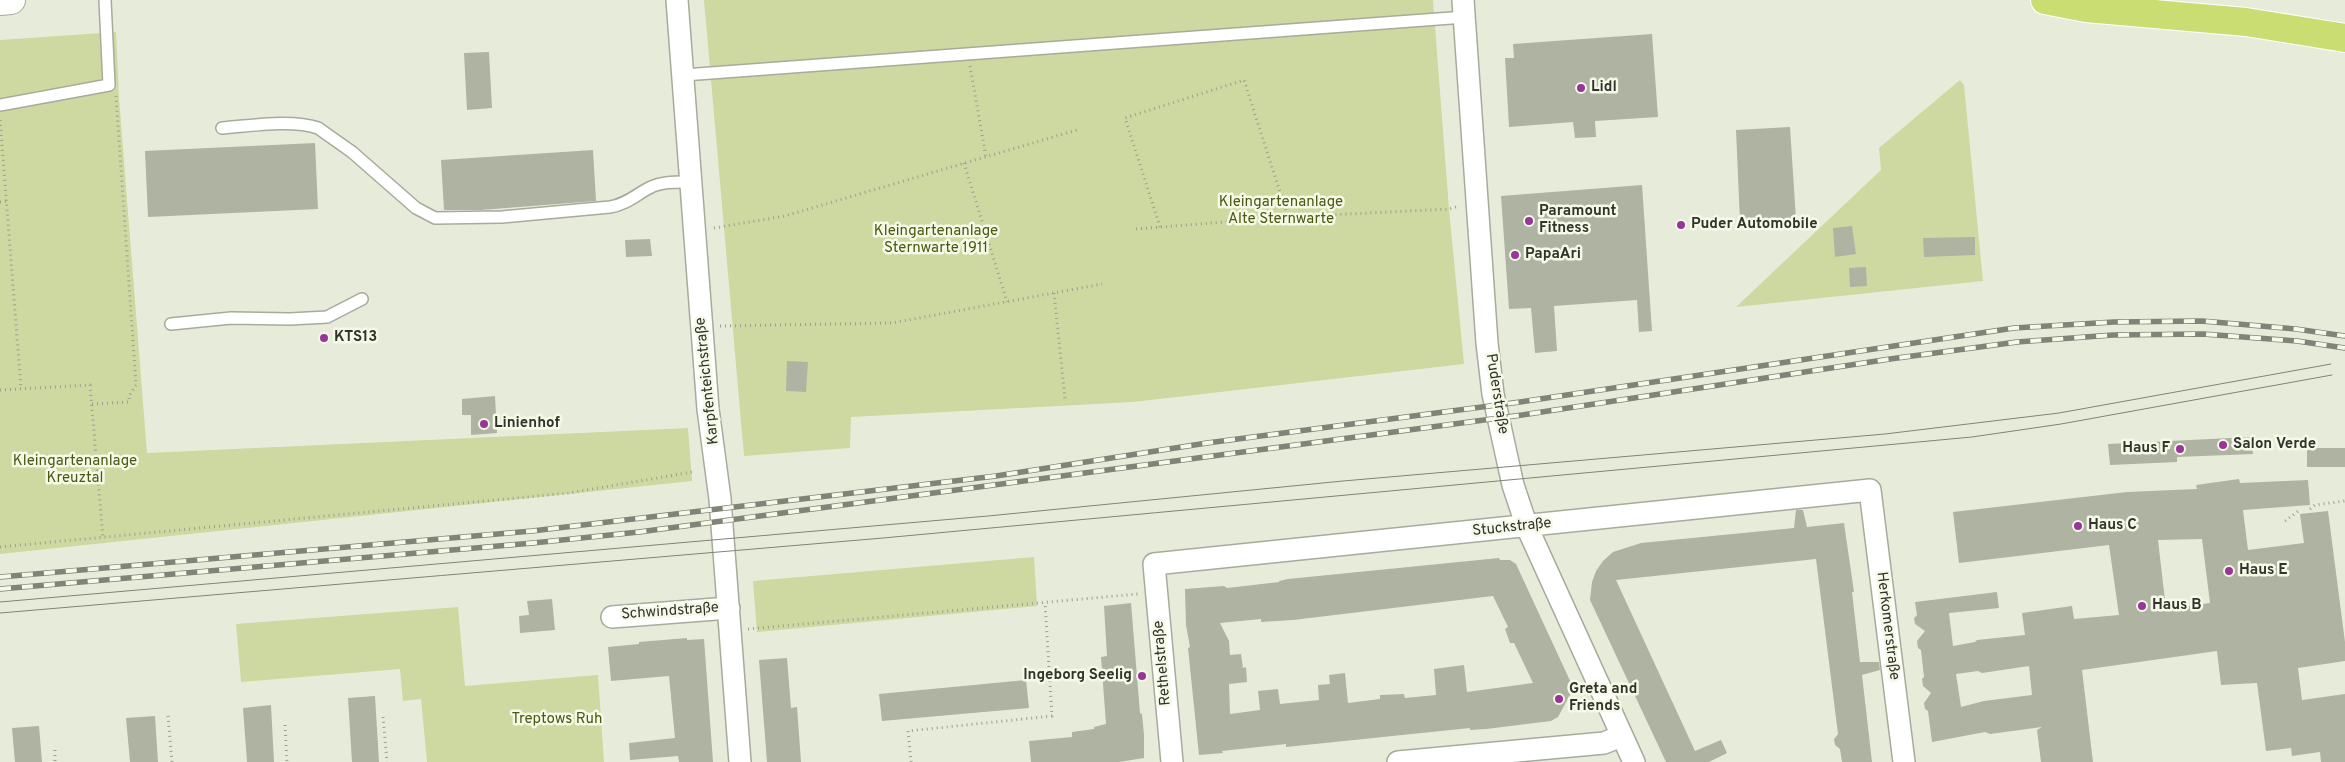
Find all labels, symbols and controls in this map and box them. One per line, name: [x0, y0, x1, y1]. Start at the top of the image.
place label: Lidl: [1591, 79, 1617, 97]
marker: Lidl: [1575, 82, 1587, 94]
park label: Kleingartenanlage Alte Sternwarte: [1219, 194, 1343, 229]
place label: Paramount Fitness: [1539, 203, 1616, 238]
marker: Paramount Fitness: [1523, 215, 1535, 227]
place label: Puder Automobile: [1691, 216, 1818, 234]
marker: Puder Automobile: [1675, 219, 1687, 231]
park label: Kleingartenanlage Sternwarte 1911: [874, 223, 998, 258]
place label: PapaAri: [1525, 246, 1581, 264]
marker: PapaAri: [1509, 249, 1521, 261]
street label: Karpfenteichstraße: [692, 316, 724, 446]
place label: KTS13: [334, 329, 377, 347]
marker: KTS13: [318, 332, 330, 344]
street label: Puderstraße: [1481, 352, 1511, 436]
place label: Linienhof: [494, 415, 560, 433]
marker: Linienhof: [478, 418, 490, 430]
place label: Salon Verde: [2233, 436, 2316, 454]
marker: Salon Verde: [2217, 439, 2229, 451]
place label: Haus F: [2122, 440, 2170, 458]
marker: Haus F: [2174, 443, 2186, 455]
park label: Kleingartenanlage Kreuztal: [13, 453, 137, 488]
street label: Stuckstraße: [1472, 515, 1552, 541]
place label: Haus C: [2088, 517, 2137, 535]
marker: Haus C: [2072, 520, 2084, 532]
place label: Haus E: [2239, 562, 2288, 580]
marker: Haus E: [2223, 565, 2235, 577]
street label: Herkomerstraße: [1871, 571, 1903, 681]
place label: Haus B: [2152, 597, 2202, 615]
street label: Schwindstraße: [621, 600, 719, 624]
marker: Haus B: [2136, 600, 2148, 612]
street label: Rethelstraße: [1150, 620, 1176, 706]
place label: Ingeborg Seelig: [1023, 667, 1132, 685]
marker: Ingeborg Seelig: [1136, 670, 1148, 682]
place label: Greta and Friends: [1569, 681, 1637, 716]
marker: Greta and Friends: [1553, 693, 1565, 705]
park label: Treptows Ruh: [511, 711, 603, 729]

